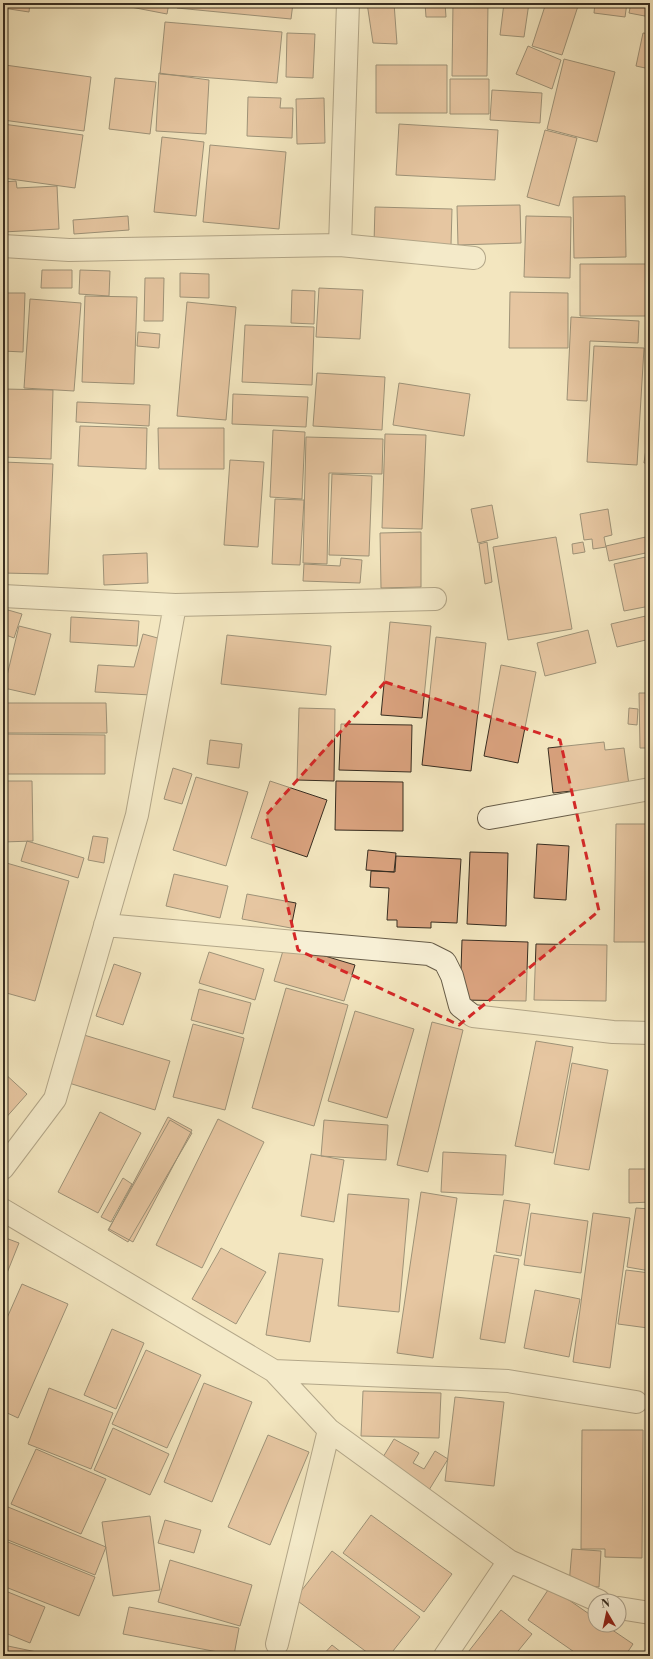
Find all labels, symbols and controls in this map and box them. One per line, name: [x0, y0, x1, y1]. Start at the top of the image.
north arrow: [587, 1593, 627, 1633]
text: N: [600, 1596, 611, 1612]

